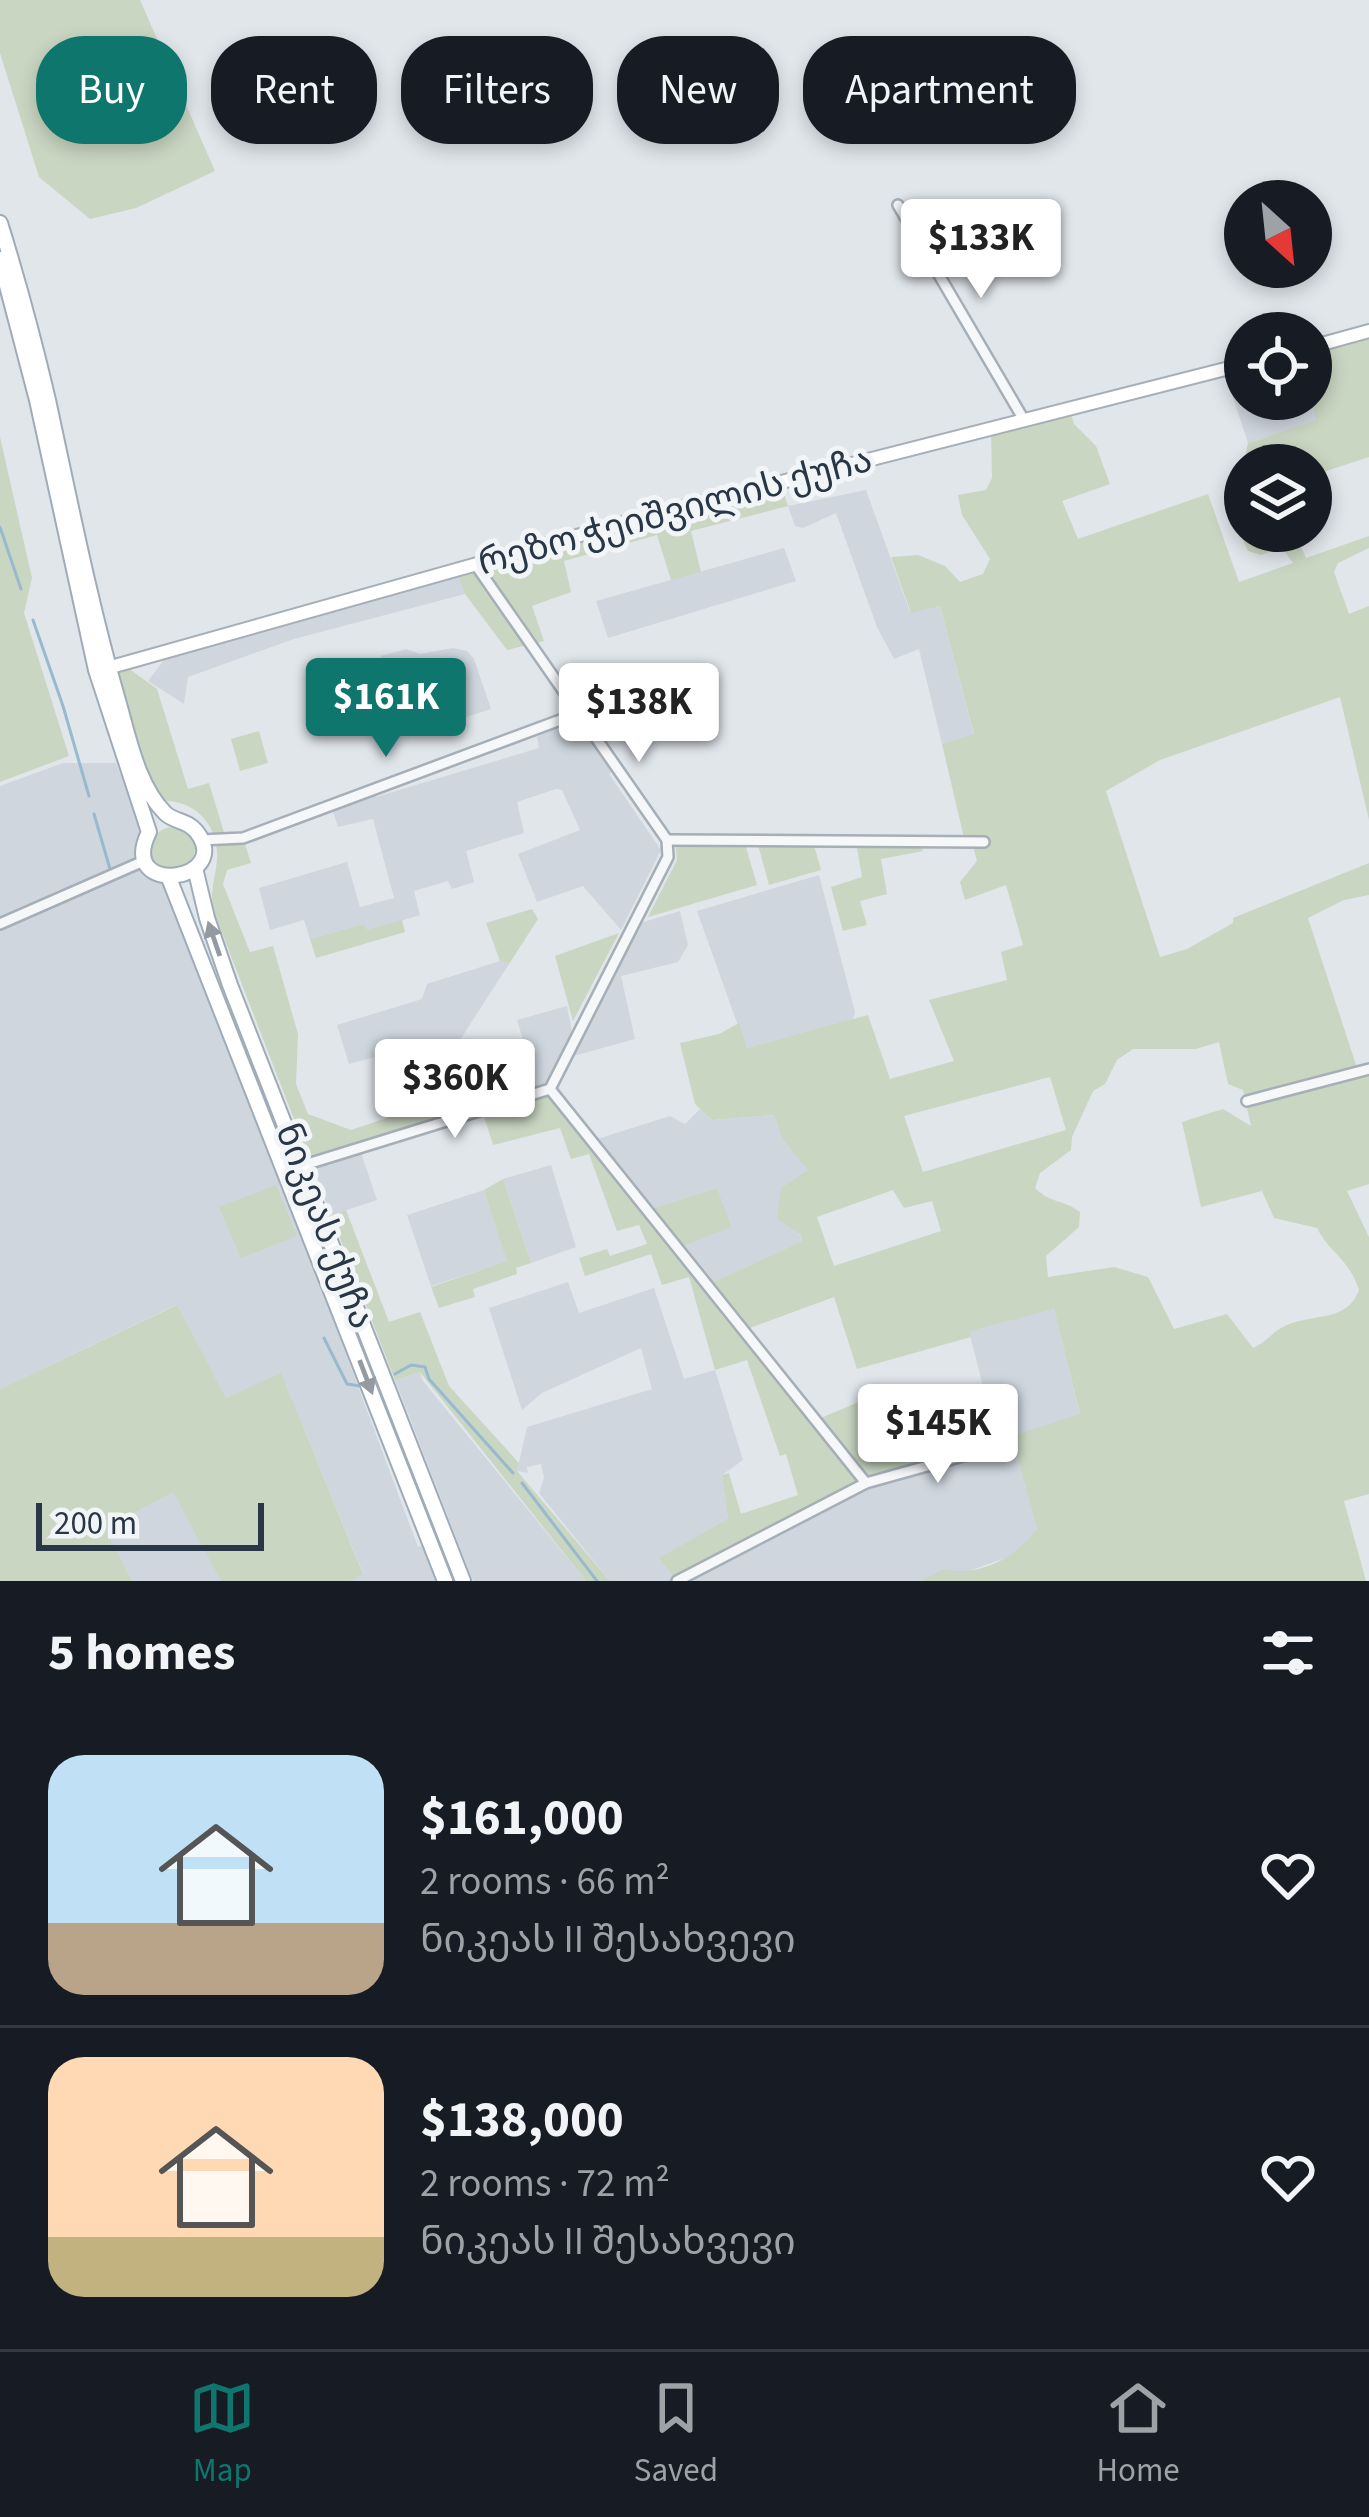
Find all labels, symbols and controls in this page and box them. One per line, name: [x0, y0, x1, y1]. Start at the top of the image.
chip: Buy: [36, 36, 187, 144]
chip: Rent: [211, 36, 377, 144]
chip: Filters: [401, 36, 593, 144]
chip: New: [617, 36, 779, 144]
chip: Apartment: [803, 36, 1076, 144]
north arrow: [1224, 180, 1332, 288]
map controls: [1224, 180, 1332, 552]
pin: $133K: [897, 199, 1065, 301]
text: $133K: [928, 210, 1034, 266]
button: locate: [1224, 312, 1332, 420]
street label: რეზო ჭეიშვილის ქუჩა: [472, 434, 878, 588]
button: layers: [1224, 444, 1332, 552]
pin: $161K: [302, 658, 470, 760]
pin: $138K: [555, 663, 723, 765]
text: $161K: [333, 669, 439, 725]
text: $138K: [586, 674, 692, 730]
one-way arrow: [204, 921, 222, 957]
pin: $360K: [371, 1039, 539, 1141]
text: $360K: [402, 1050, 508, 1106]
street label: ნიკეას ქუჩა: [262, 1116, 388, 1336]
one-way arrow: [358, 1360, 377, 1396]
pin: $145K: [854, 1384, 1022, 1486]
text: $145K: [885, 1395, 991, 1451]
scale bar: [36, 1497, 264, 1550]
text: 200 m: [54, 1500, 137, 1547]
text: 5 homes: [48, 1617, 235, 1689]
icon: filters: [1255, 1620, 1321, 1686]
text: $161,000: [420, 1782, 624, 1854]
icon: home: [144, 1803, 288, 1947]
icon: heart: [1255, 1842, 1321, 1908]
text: 2 rooms · 66 m²: [420, 1854, 670, 1910]
text: ნიკეას II შესახვევი: [420, 1912, 796, 1968]
text: $138,000: [420, 2084, 624, 2156]
icon: home: [144, 2105, 288, 2249]
icon: heart: [1255, 2144, 1321, 2210]
text: 2 rooms · 72 m²: [420, 2156, 670, 2212]
text: ნიკეას II შესახვევი: [420, 2214, 796, 2270]
tab: Map: [189, 2375, 255, 2494]
tab: Saved: [634, 2375, 718, 2494]
tab: Home: [1097, 2375, 1180, 2494]

